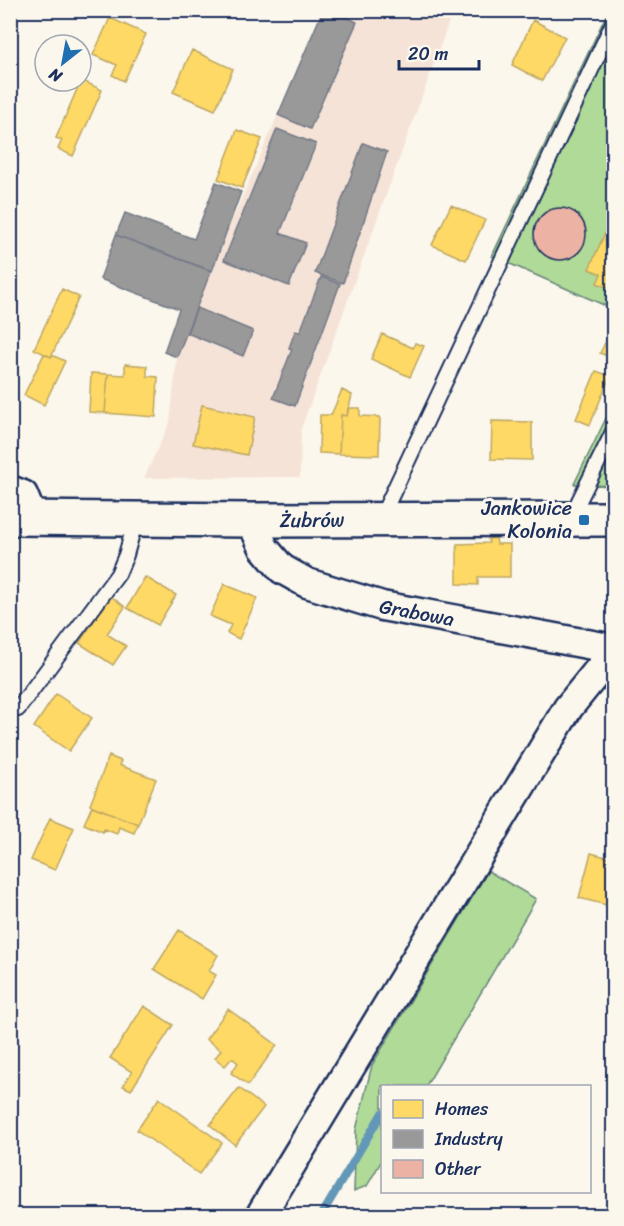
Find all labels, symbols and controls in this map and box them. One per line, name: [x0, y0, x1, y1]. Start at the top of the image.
north arrow: [33, 33, 93, 93]
scale bar: [399, 33, 478, 71]
text: 20 m: [408, 38, 448, 70]
text: N: [43, 60, 69, 91]
place label: Jankowice Kolonia: [480, 491, 572, 549]
street label: Żubrów: [280, 503, 345, 538]
marker: Jankowice Kolonia: [577, 513, 591, 527]
street label: Grabowa: [376, 589, 457, 637]
legend: [381, 1085, 591, 1193]
text: Homes: [435, 1093, 489, 1125]
text: Industry: [434, 1123, 504, 1155]
text: Other: [435, 1153, 482, 1185]

